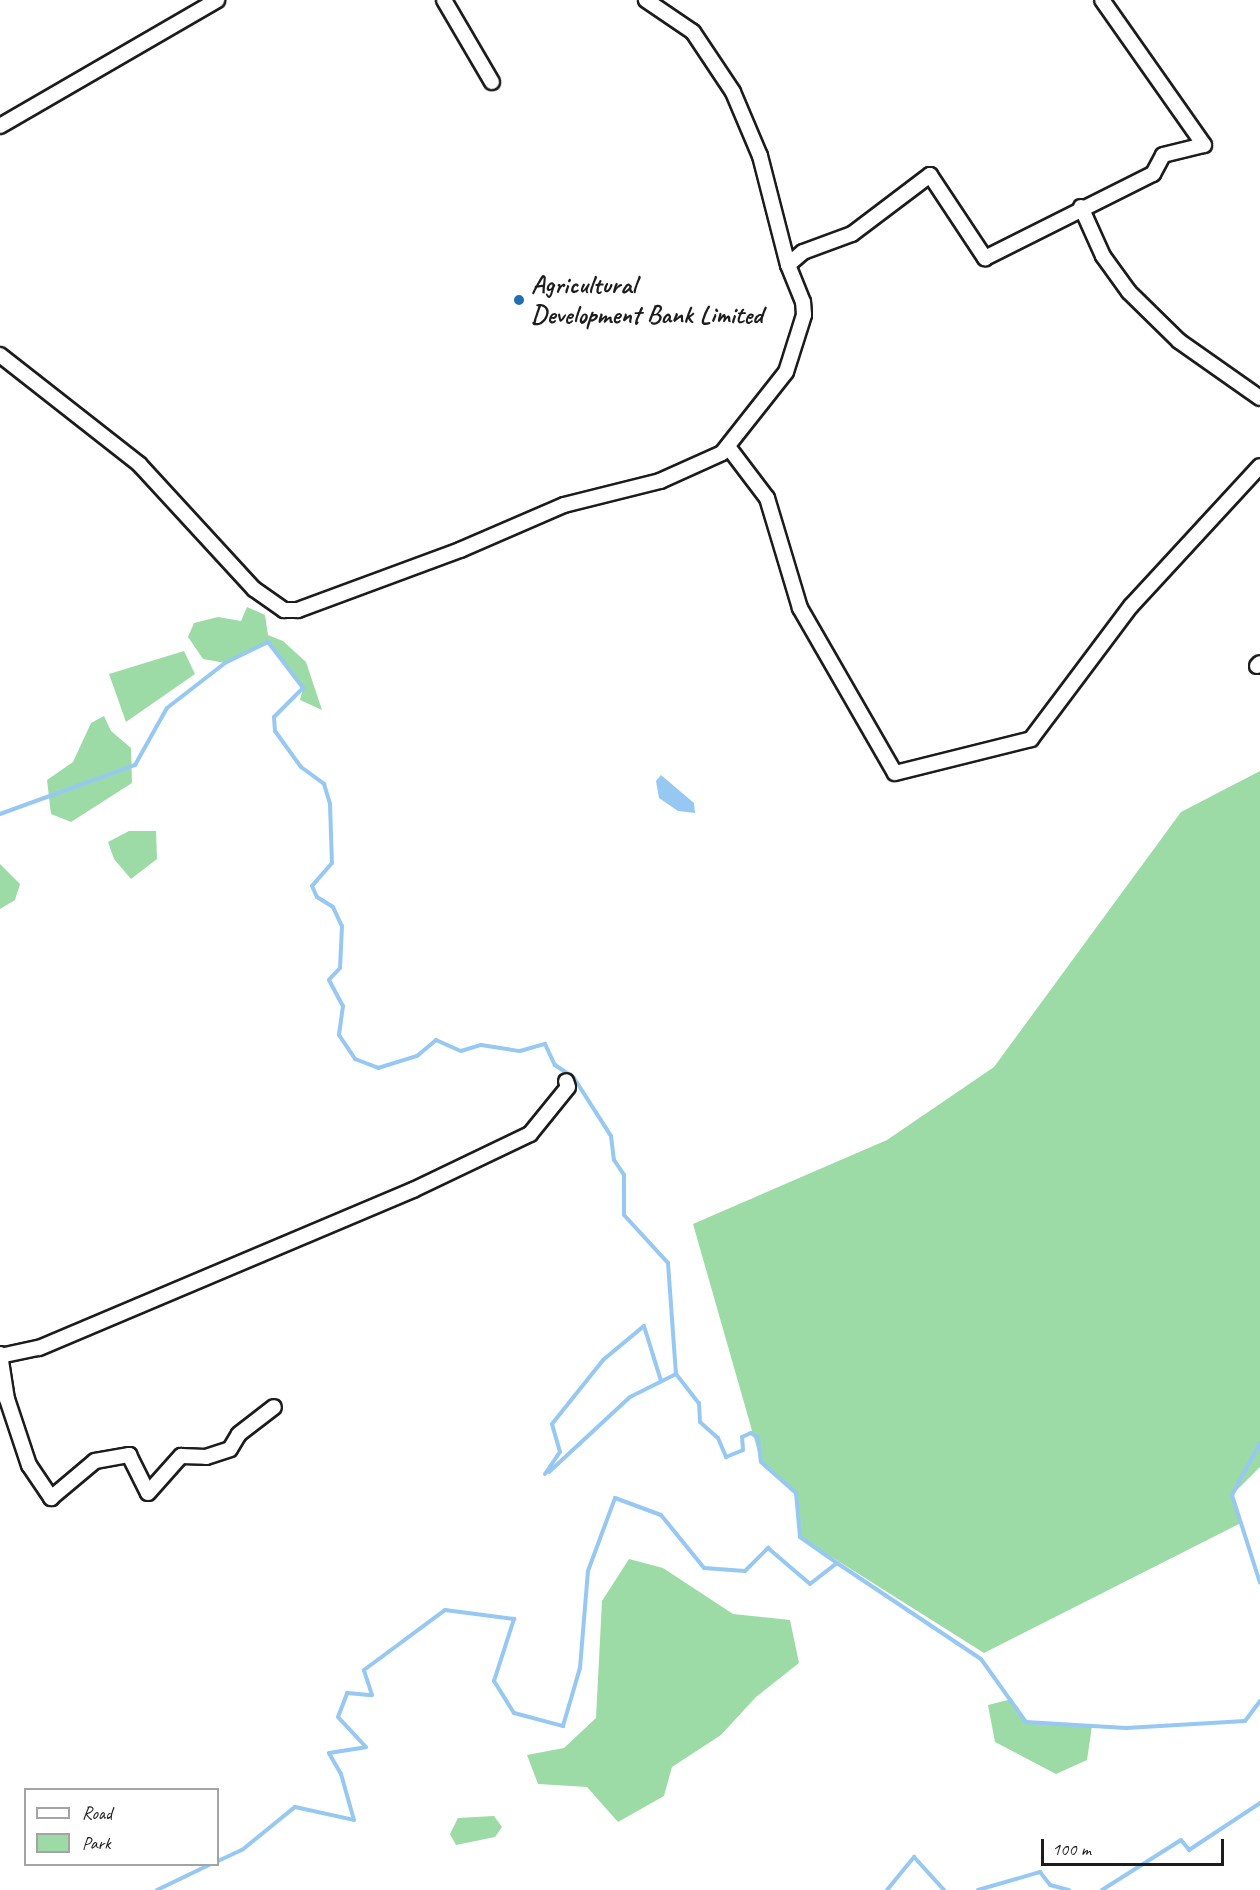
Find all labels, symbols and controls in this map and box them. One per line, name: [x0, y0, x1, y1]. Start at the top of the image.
place label: Agricultural Development Bank Limited: [531, 269, 764, 330]
marker: Agricultural Development Bank Limited: [512, 293, 526, 307]
legend: [24, 1788, 219, 1866]
text: Road: [82, 1802, 112, 1824]
scale bar: [1044, 1827, 1227, 1865]
text: Park: [82, 1832, 111, 1854]
text: 100 m: [1052, 1838, 1091, 1860]

